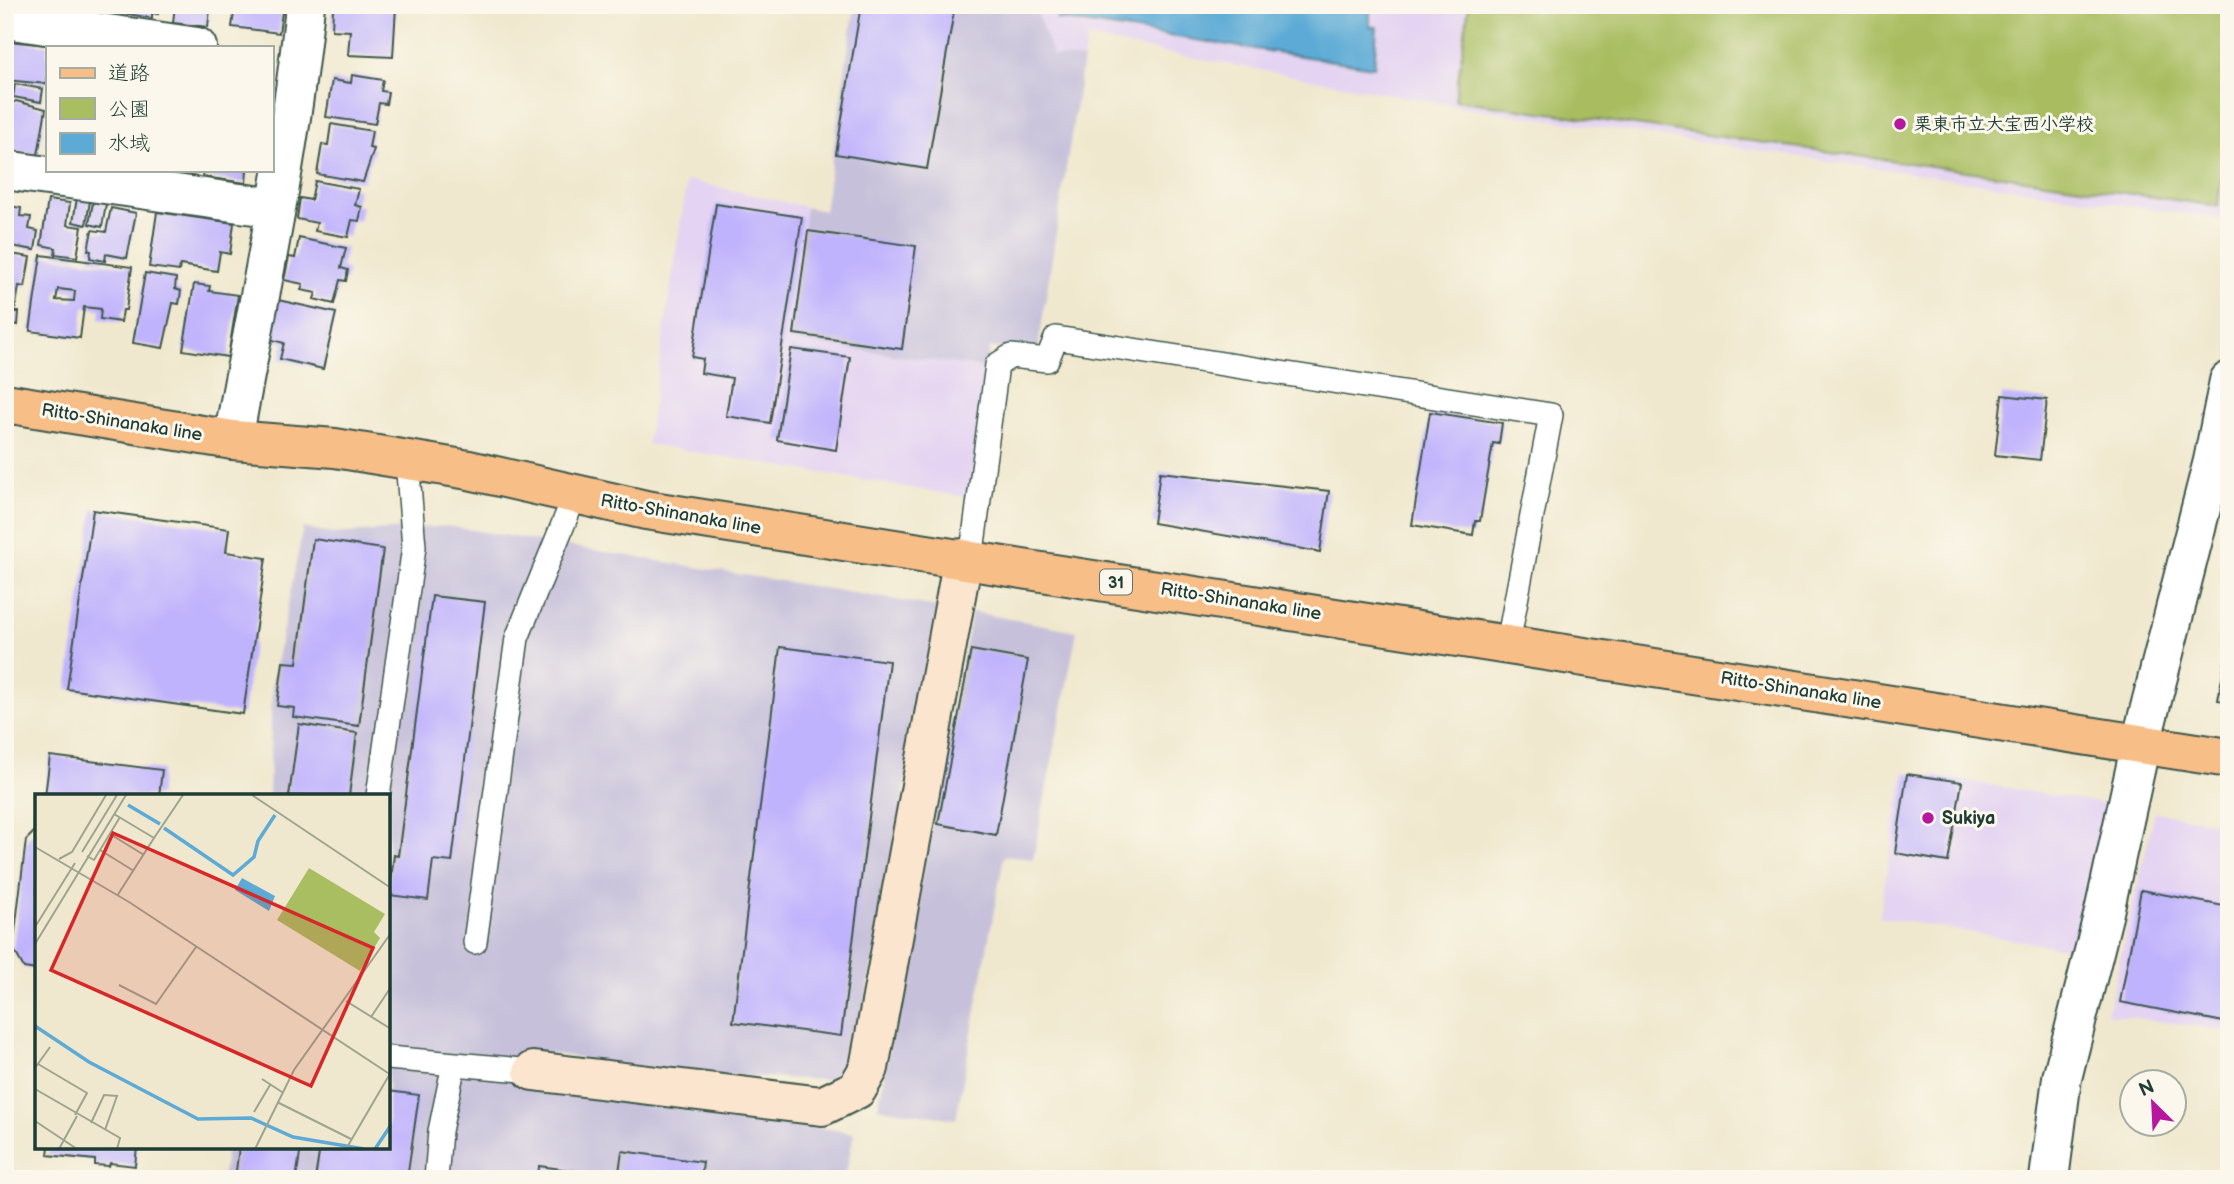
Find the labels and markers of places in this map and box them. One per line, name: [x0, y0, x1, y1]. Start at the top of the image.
place label: 栗東市立大宝西小学校: [1914, 114, 2094, 135]
marker: 栗東市立大宝西小学校: [1892, 116, 1908, 132]
place label: Sukiya: [1942, 808, 1995, 829]
marker: Sukiya: [1920, 810, 1936, 826]

